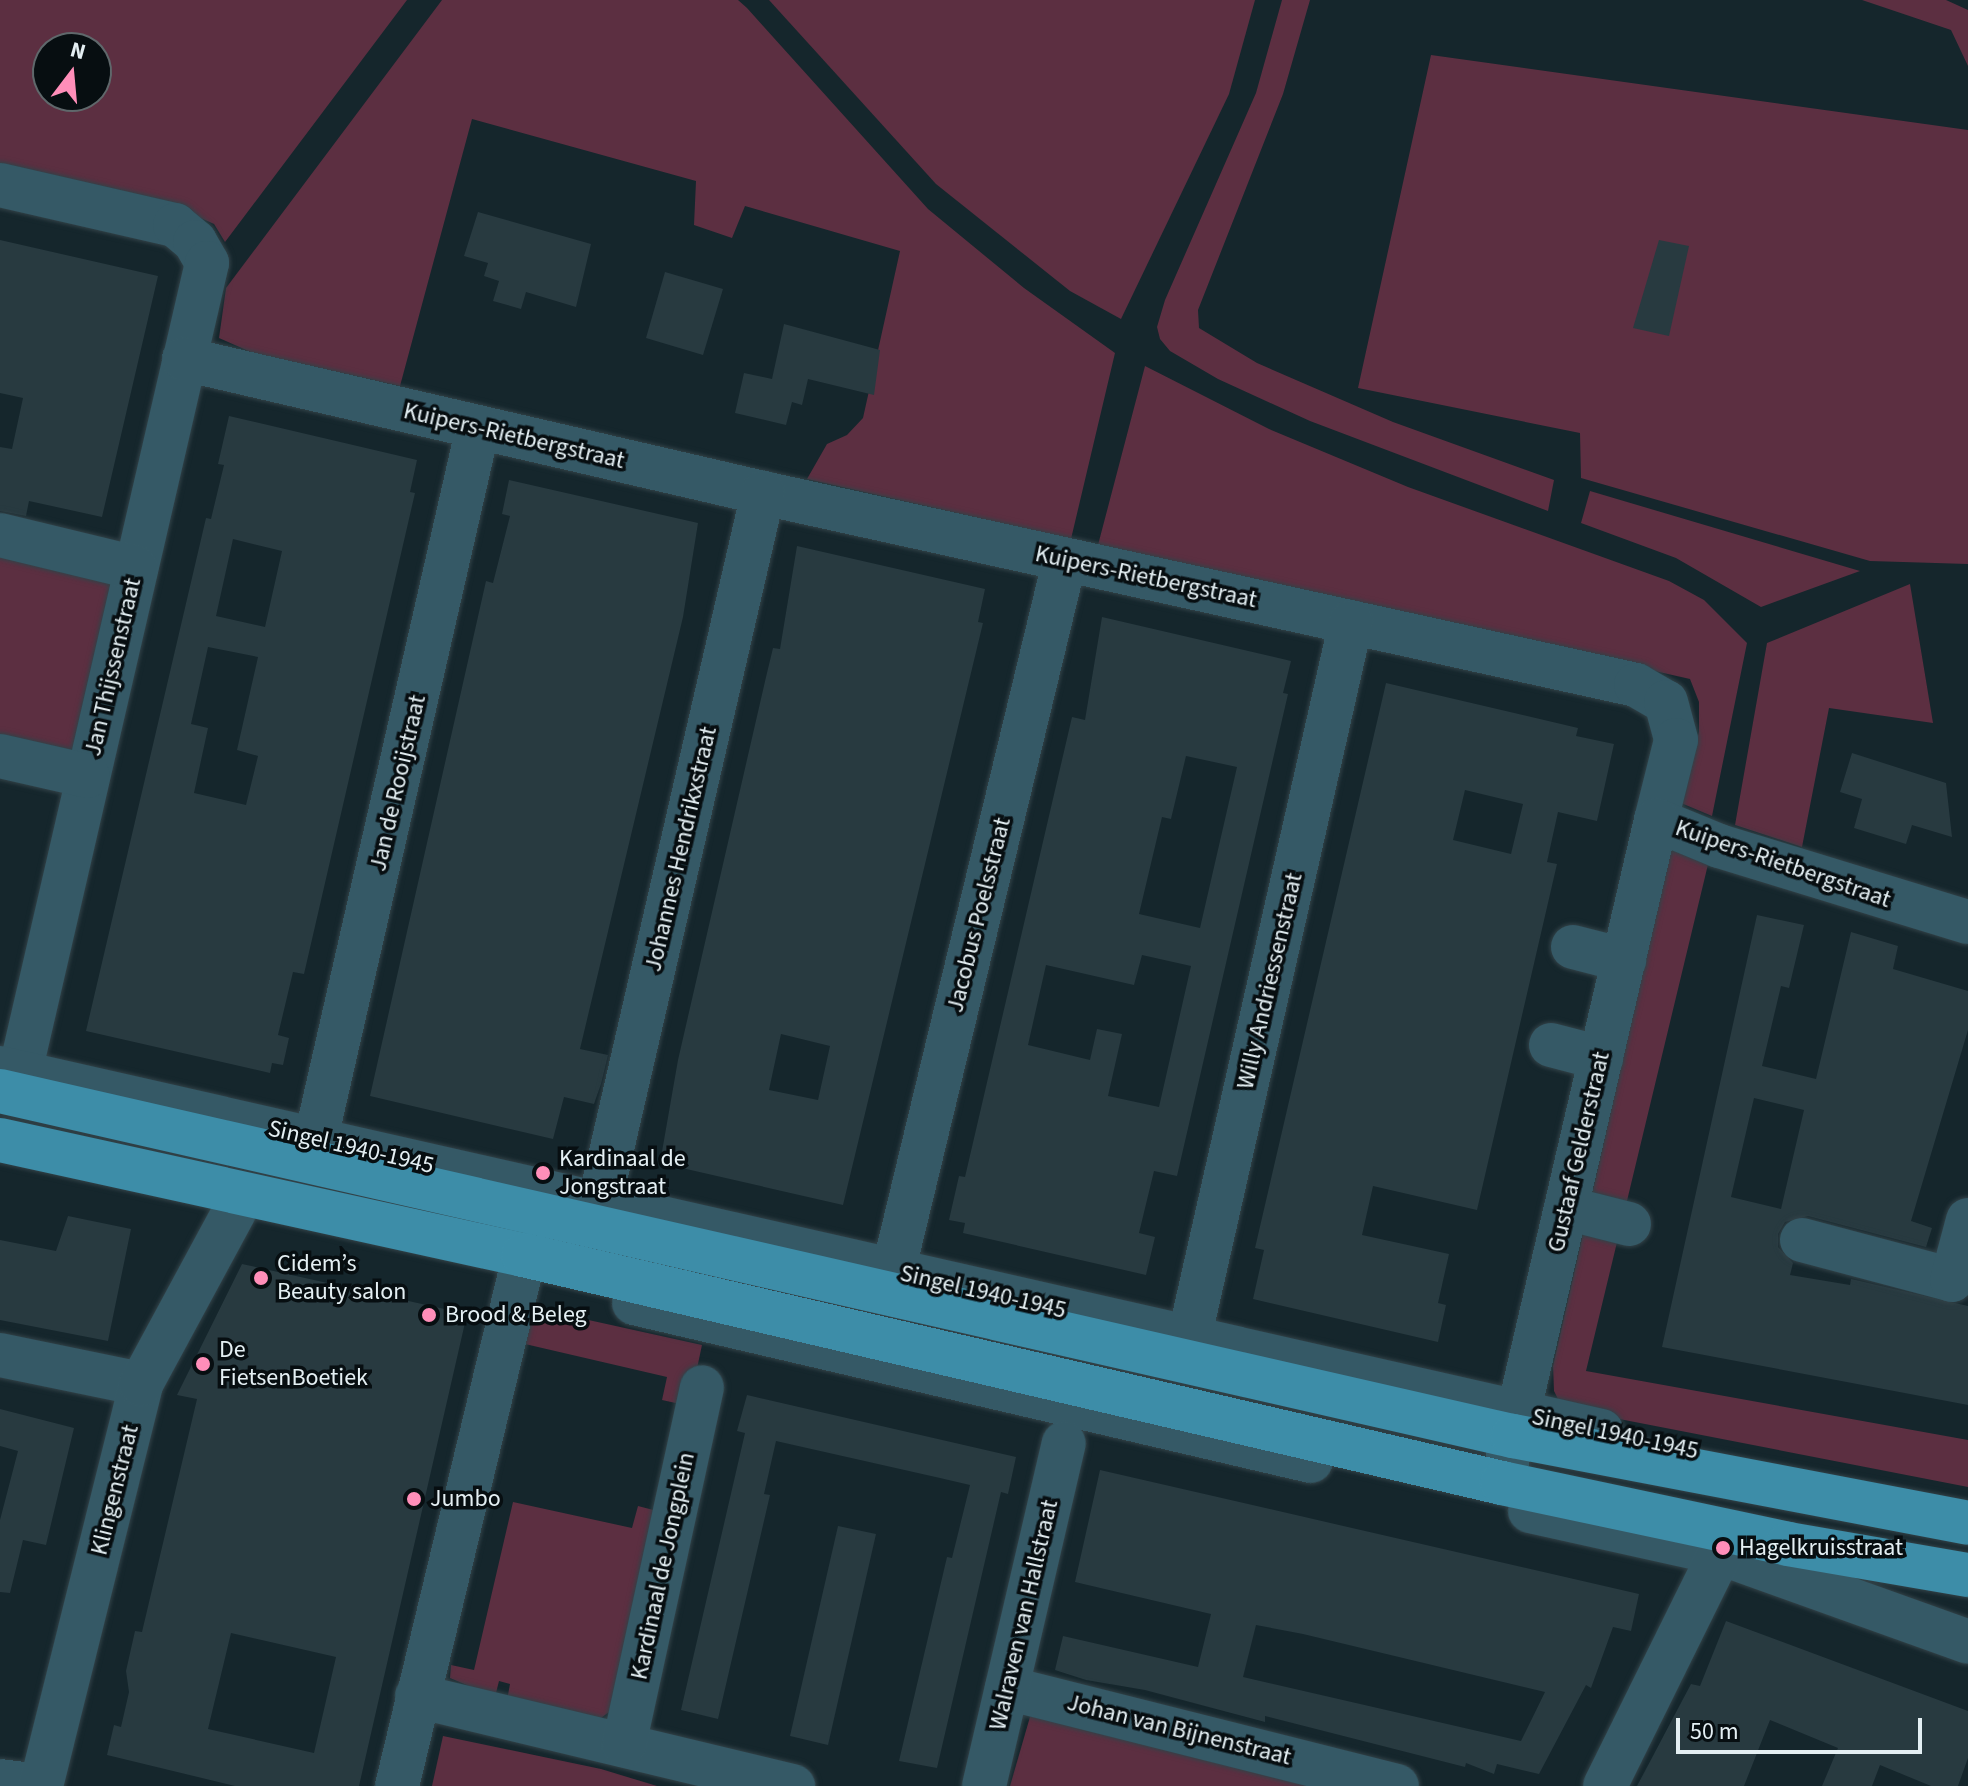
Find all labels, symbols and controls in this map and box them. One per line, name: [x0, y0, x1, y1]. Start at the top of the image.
north arrow: [32, 32, 112, 112]
text: N: [67, 33, 90, 68]
street label: Kuipers-Rietbergstraat: [401, 397, 627, 475]
street label: Kuipers-Rietbergstraat: [1033, 539, 1259, 615]
street label: Jan Thijssenstraat: [79, 575, 147, 759]
street label: Jan de Rooijstraat: [364, 692, 432, 874]
street label: Johannes Hendrikxstraat: [639, 724, 723, 974]
street label: Kuipers-Rietbergstraat: [1672, 814, 1894, 914]
street label: Jacobus Poelsstraat: [941, 815, 1017, 1015]
street label: Willy Andriessenstraat: [1231, 870, 1309, 1092]
street label: Gustaaf Gelderstraat: [1542, 1049, 1616, 1255]
street label: Singel 1940-1945: [265, 1114, 437, 1180]
place label: Kardinaal de Jongstraat: [559, 1145, 686, 1201]
marker: Kardinaal de Jongstraat: [534, 1164, 552, 1182]
place label: Cidem’s Beauty salon: [277, 1250, 406, 1306]
street label: Singel 1940-1945: [897, 1259, 1069, 1325]
marker: Cidem’s Beauty salon: [252, 1269, 270, 1287]
place label: Brood & Beleg: [445, 1301, 587, 1329]
marker: Brood & Beleg: [420, 1306, 438, 1324]
place label: De FietsenBoetiek: [219, 1336, 368, 1392]
marker: De FietsenBoetiek: [194, 1355, 212, 1373]
street label: Singel 1940-1945: [1529, 1402, 1701, 1466]
street label: Klingenstraat: [85, 1422, 145, 1558]
street label: Kardinaal de Jongplein: [625, 1450, 701, 1682]
place label: Jumbo: [430, 1485, 501, 1513]
marker: Jumbo: [405, 1490, 423, 1508]
street label: Walraven van Hallstraat: [983, 1497, 1065, 1733]
place label: Hagelkruisstraat: [1739, 1534, 1903, 1562]
marker: Hagelkruisstraat: [1714, 1539, 1732, 1557]
street label: Johan van Bijnenstraat: [1064, 1688, 1294, 1772]
scale bar: [1680, 1702, 1926, 1752]
text: 50 m: [1690, 1714, 1739, 1749]

